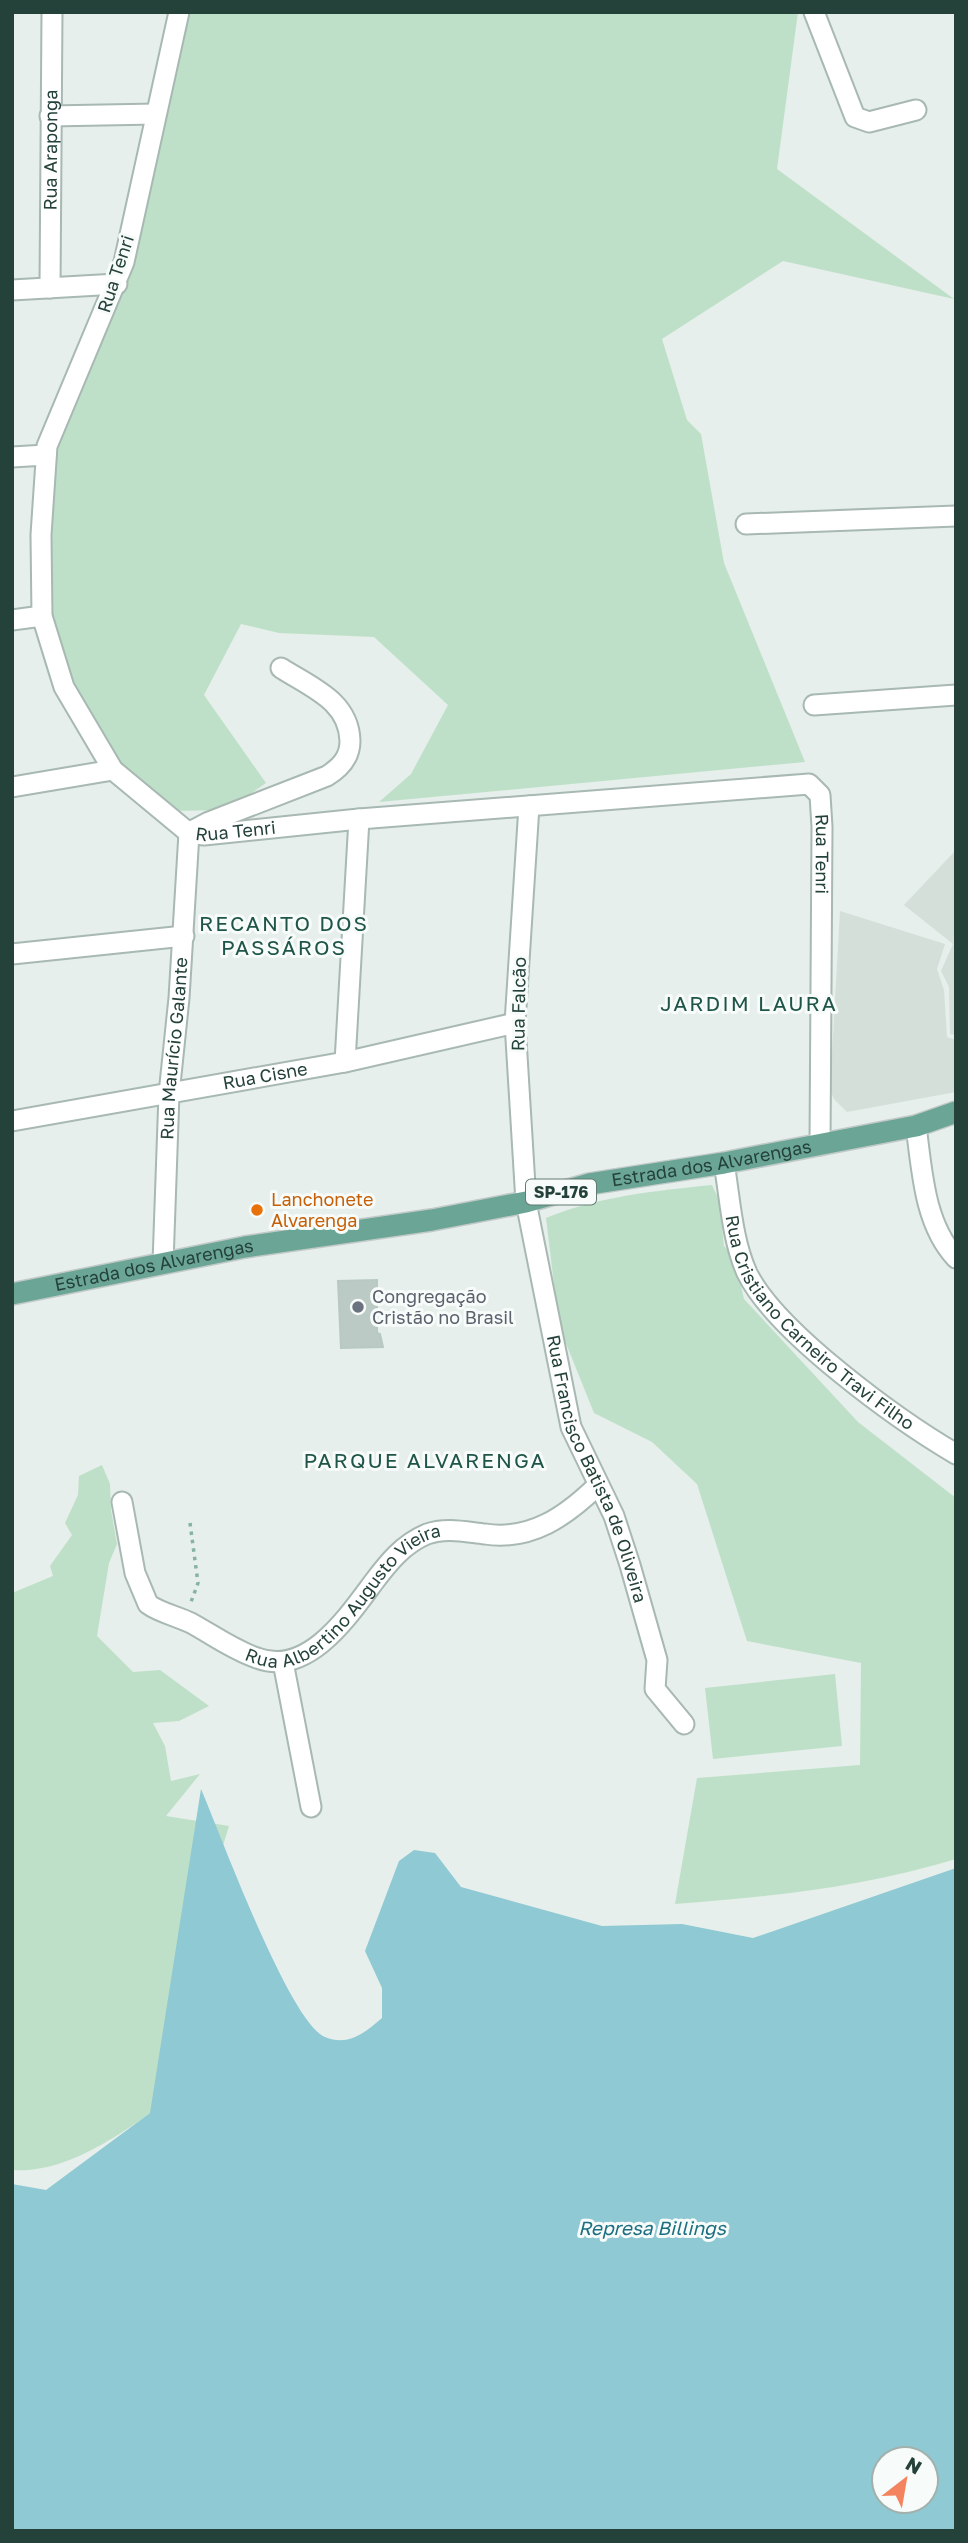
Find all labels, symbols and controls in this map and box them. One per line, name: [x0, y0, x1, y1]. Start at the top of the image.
street label: Rua Araponga: [39, 90, 61, 210]
street label: Rua Tenri: [92, 232, 138, 315]
street label: Rua Tenri: [811, 813, 834, 894]
street label: Rua Tenri: [194, 816, 277, 845]
district label: RECANTO DOS PASSÁROS: [199, 910, 369, 960]
street label: Rua Maurício Galante: [155, 956, 191, 1140]
street label: Rua Falcão: [506, 957, 530, 1051]
district label: JARDIM LAURA: [660, 990, 838, 1016]
street label: Rua Cisne: [221, 1057, 309, 1093]
street label: Estrada dos Alvarengas: [610, 1134, 813, 1190]
road number: SP-176: [526, 1180, 596, 1204]
place label: Lanchonete Alvarenga: [271, 1188, 374, 1231]
marker: Lanchonete Alvarenga: [249, 1202, 265, 1218]
street label: Rua Cristiano Carneiro Travi Filho: [722, 1213, 919, 1434]
street label: Estrada dos Alvarengas: [53, 1234, 255, 1295]
place label: Congregação Cristão no Brasil: [372, 1285, 514, 1328]
marker: Congregação Cristão no Brasil: [350, 1299, 366, 1315]
street label: Rua Francisco Batista de Oliveira: [543, 1333, 652, 1605]
district label: PARQUE ALVARENGA: [303, 1447, 547, 1473]
street label: Rua Albertino Augusto Vieira: [242, 1519, 442, 1672]
water label: Represa Billings: [578, 2216, 727, 2239]
north arrow: [870, 2445, 940, 2515]
text: N: [902, 2451, 926, 2479]

